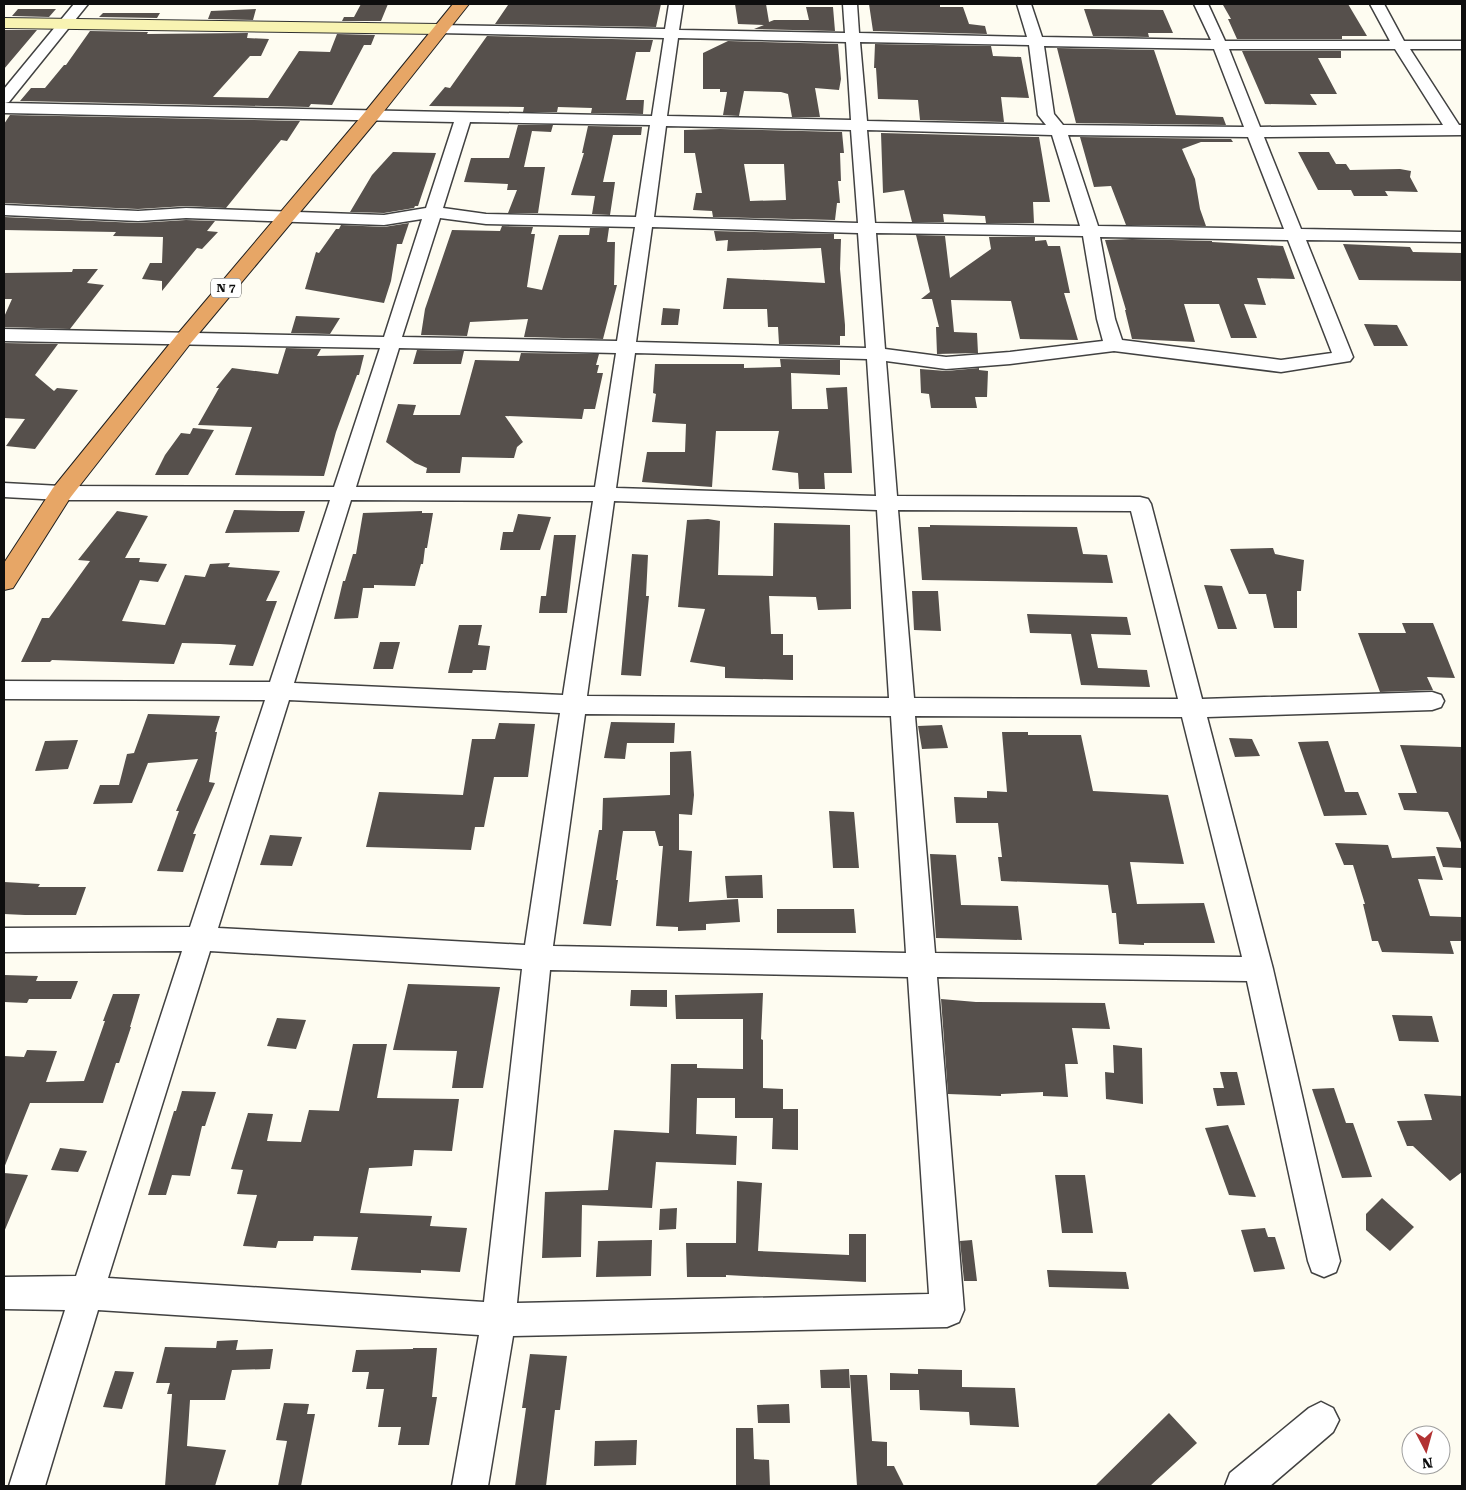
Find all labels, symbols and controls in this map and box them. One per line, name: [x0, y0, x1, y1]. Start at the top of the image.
road number: N 7: [211, 278, 241, 298]
north arrow: [1401, 1425, 1451, 1475]
text: N: [1421, 1454, 1434, 1471]

